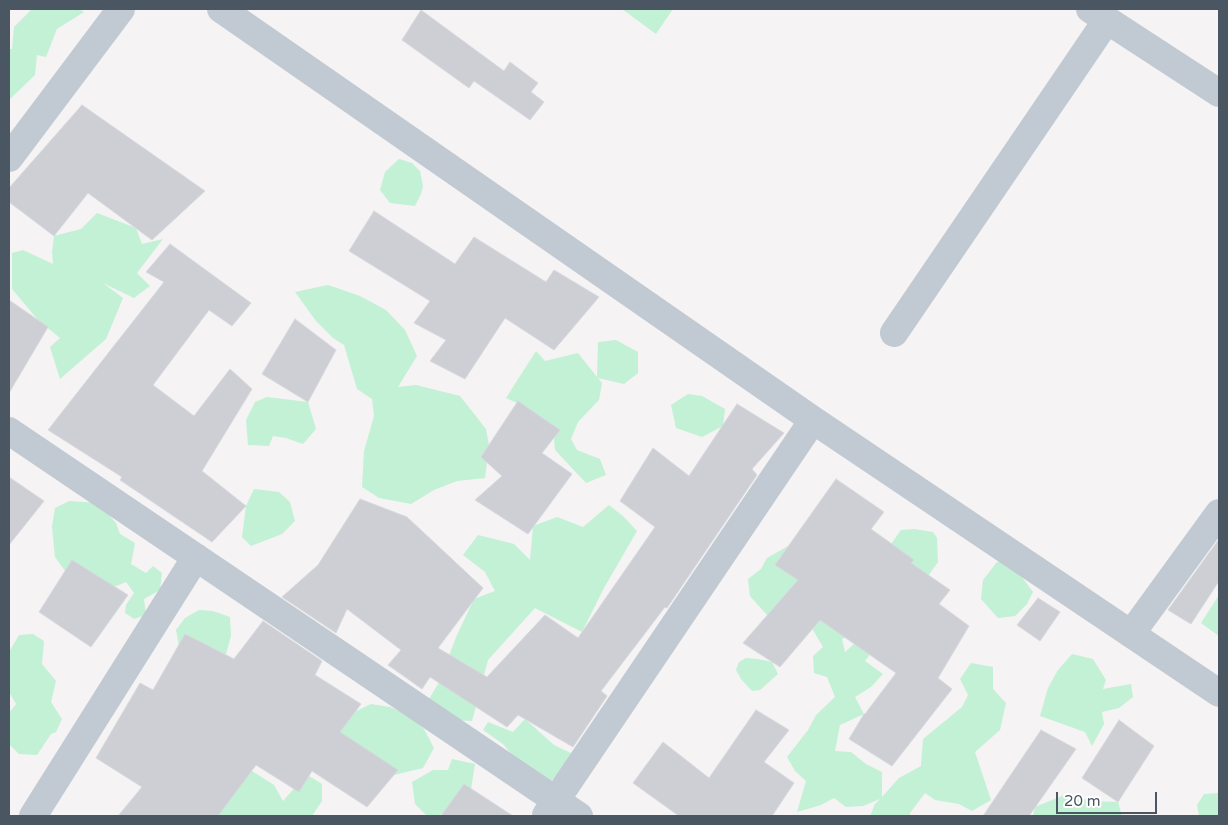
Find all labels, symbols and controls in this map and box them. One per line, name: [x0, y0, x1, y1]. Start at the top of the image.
scale bar: [1058, 782, 1159, 814]
text: 20 m: [1064, 792, 1101, 810]

